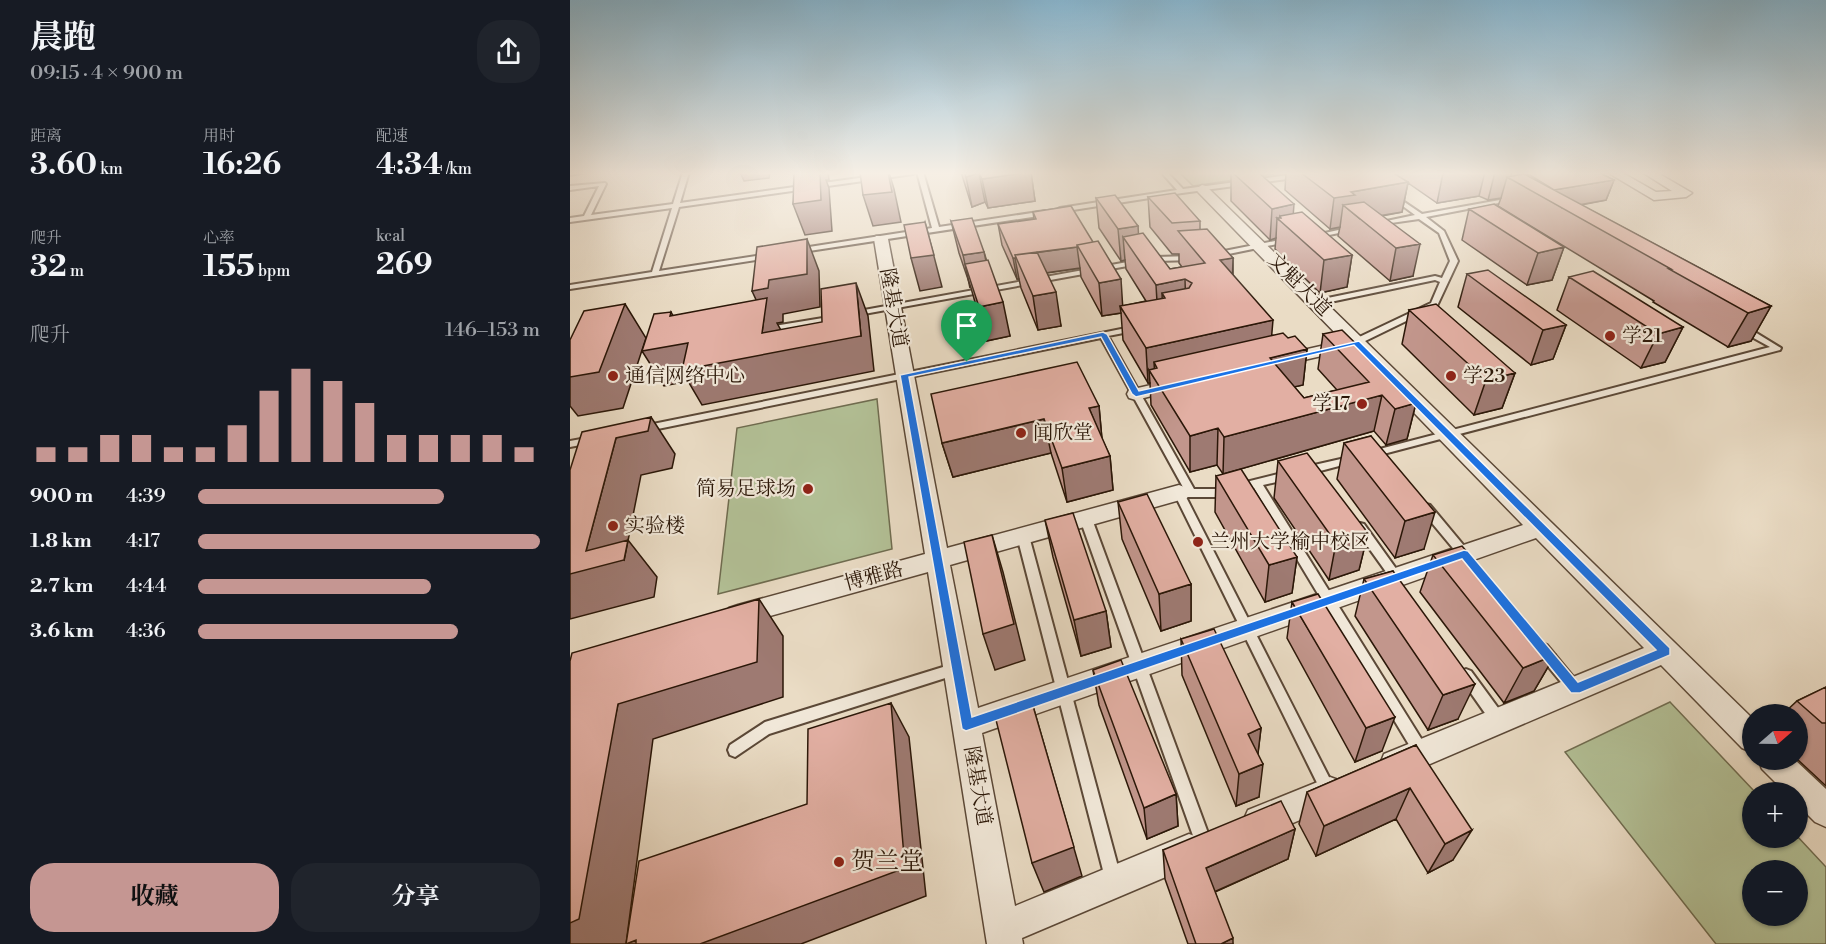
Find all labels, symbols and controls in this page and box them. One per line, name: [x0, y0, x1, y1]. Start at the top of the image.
text: 晨跑: [30, 18, 96, 59]
button: share: [477, 20, 540, 83]
text: 09:15 · 4 × 900 m: [30, 61, 183, 86]
text: 距离: [30, 126, 62, 146]
text: 用时: [203, 126, 235, 146]
text: 配速: [376, 126, 408, 146]
text: 3.60: [30, 146, 97, 184]
text: 16:26: [203, 146, 281, 184]
text: 4:34: [376, 146, 443, 184]
text: km: [97, 159, 123, 179]
text: /km: [443, 159, 472, 179]
text: kcal: [376, 226, 405, 246]
text: 爬升: [30, 228, 62, 248]
text: 心率: [203, 228, 235, 248]
text: 269: [376, 246, 433, 284]
text: 32: [30, 248, 67, 286]
text: 155: [203, 248, 255, 286]
street label: 文魁大道: [1262, 248, 1336, 322]
text: m: [67, 261, 84, 281]
text: bpm: [255, 261, 290, 281]
street label: 隆基大道: [874, 266, 912, 350]
pin: [941, 300, 992, 362]
icon: arrive: [950, 309, 983, 342]
text: 146–153 m: [445, 318, 540, 343]
text: 爬升: [30, 323, 70, 348]
place label: 学21: [1622, 324, 1663, 349]
marker: 学21: [1603, 329, 1617, 343]
place label: 通信网络中心: [625, 364, 745, 389]
place label: 学23: [1463, 364, 1505, 389]
marker: 通信网络中心: [606, 369, 620, 383]
marker: 学23: [1444, 369, 1458, 383]
place label: 学17: [1312, 392, 1350, 417]
marker: 学17: [1355, 397, 1369, 411]
place label: 闻欣堂: [1033, 421, 1093, 446]
marker: 闻欣堂: [1014, 426, 1028, 440]
place label: 简易足球场: [696, 477, 796, 502]
marker: 简易足球场: [801, 482, 815, 496]
text: 900 m: [30, 484, 93, 509]
text: 4:39: [126, 484, 166, 509]
place label: 实验楼: [625, 514, 685, 539]
marker: 实验楼: [606, 519, 620, 533]
text: 1.8 km: [30, 529, 92, 554]
text: 4:17: [126, 529, 160, 554]
place label: 兰州大学榆中校区: [1210, 530, 1370, 555]
marker: 兰州大学榆中校区: [1191, 535, 1205, 549]
street label: 博雅路: [842, 557, 906, 597]
text: 2.7 km: [30, 574, 94, 599]
text: 4:44: [126, 574, 167, 599]
text: 3.6 km: [30, 619, 94, 644]
text: 4:36: [126, 619, 166, 644]
north arrow: [1742, 704, 1808, 770]
map controls: [1742, 704, 1808, 926]
street label: 隆基大道: [958, 744, 996, 828]
button: +: [1742, 782, 1808, 848]
place label: 贺兰堂: [851, 847, 923, 877]
marker: 贺兰堂: [832, 855, 846, 869]
button: −: [1742, 860, 1808, 926]
button: 收藏: [30, 863, 279, 932]
button: 分享: [291, 863, 540, 932]

